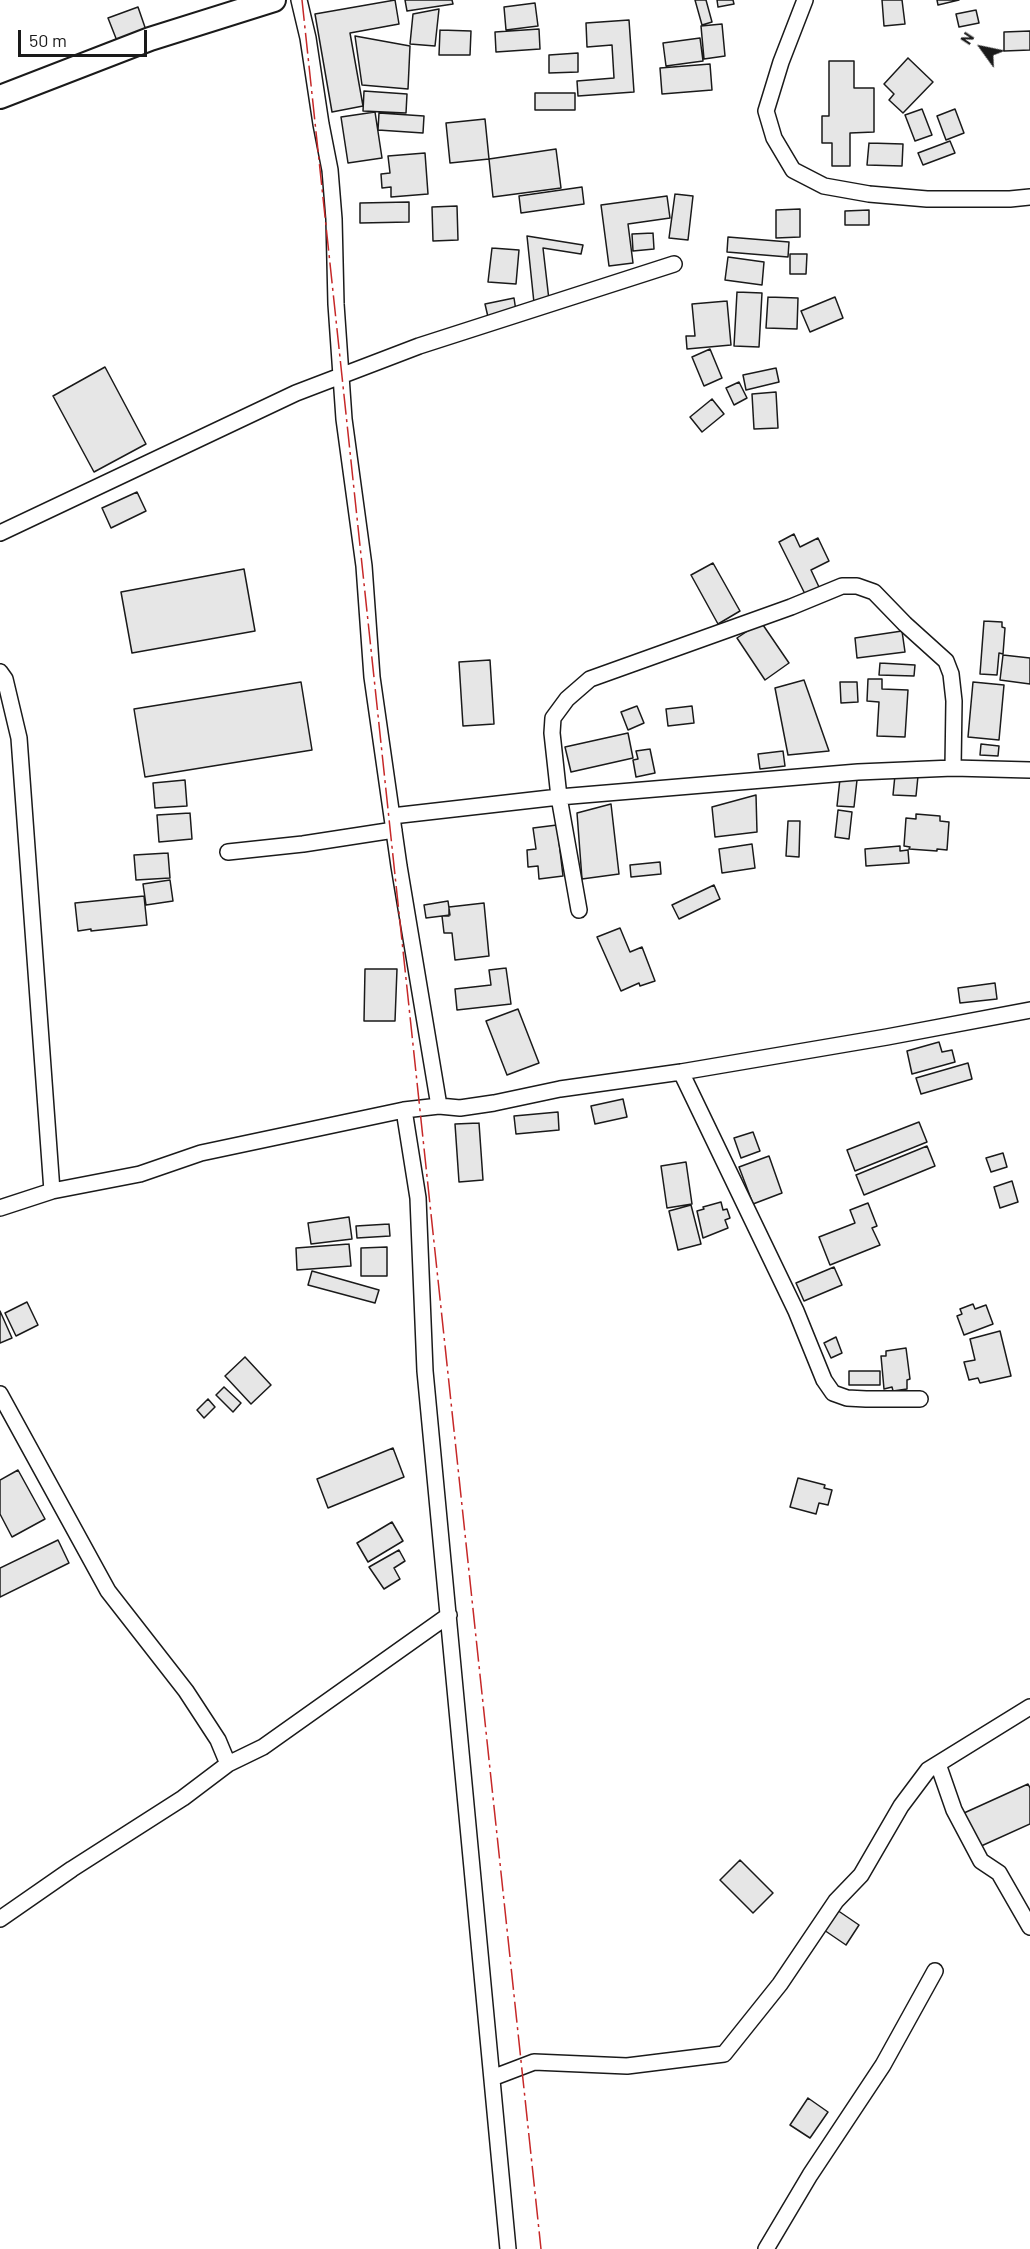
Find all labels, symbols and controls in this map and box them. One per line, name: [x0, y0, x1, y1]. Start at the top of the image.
scale bar: [21, 18, 150, 56]
north arrow: [952, 18, 1012, 78]
text: N: [956, 28, 977, 48]
text: 50 m: [29, 29, 67, 51]

